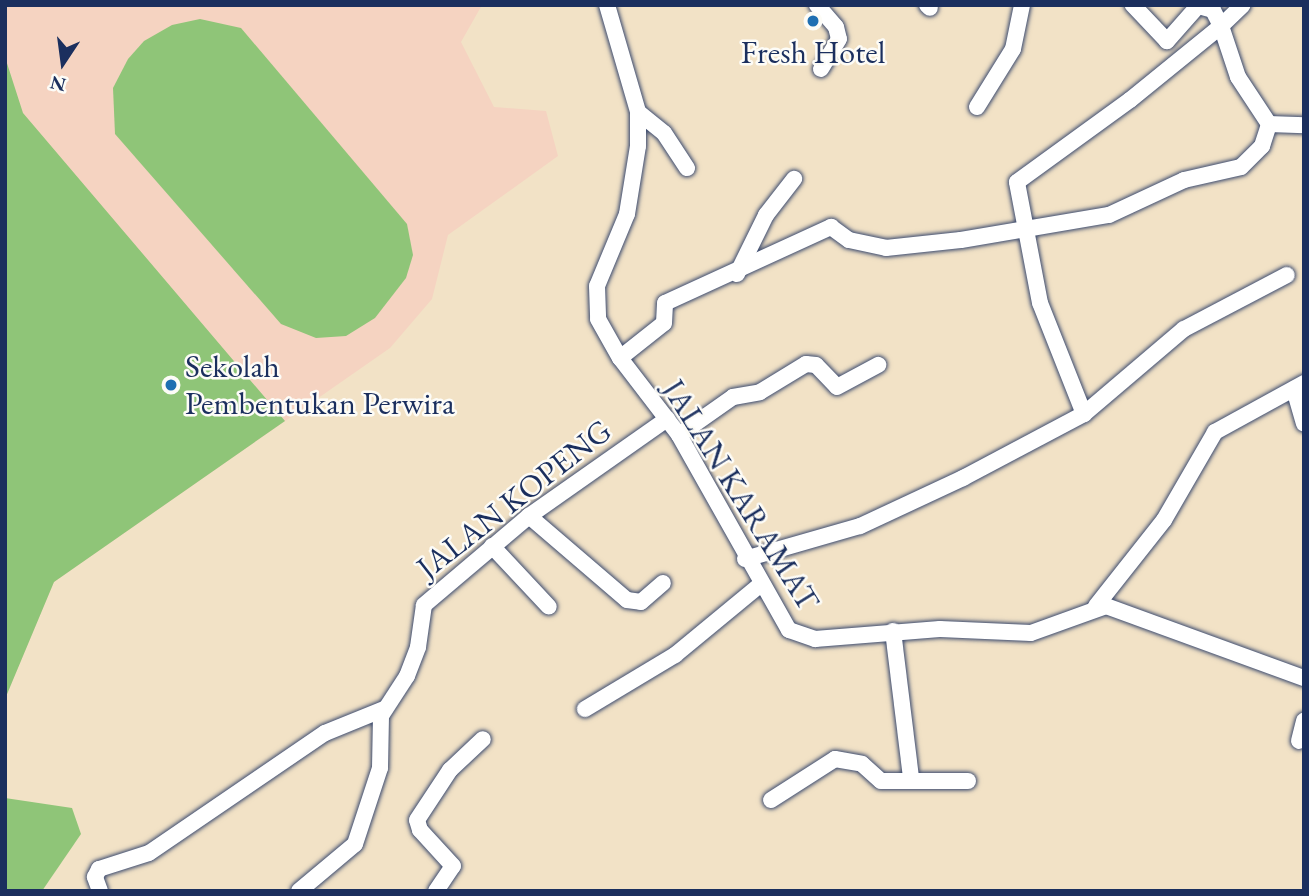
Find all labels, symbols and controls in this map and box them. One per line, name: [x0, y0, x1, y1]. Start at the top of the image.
marker: Fresh Hotel: [805, 13, 821, 29]
north arrow: [28, 28, 98, 98]
place label: Fresh Hotel: [741, 33, 885, 71]
text: N: [48, 70, 68, 98]
place label: Sekolah Pembentukan Perwira: [185, 348, 455, 423]
street label: JALAN KARAMAT: [654, 372, 828, 618]
marker: Sekolah Pembentukan Perwira: [163, 377, 179, 393]
street label: JALAN KOPENG: [409, 411, 619, 587]

